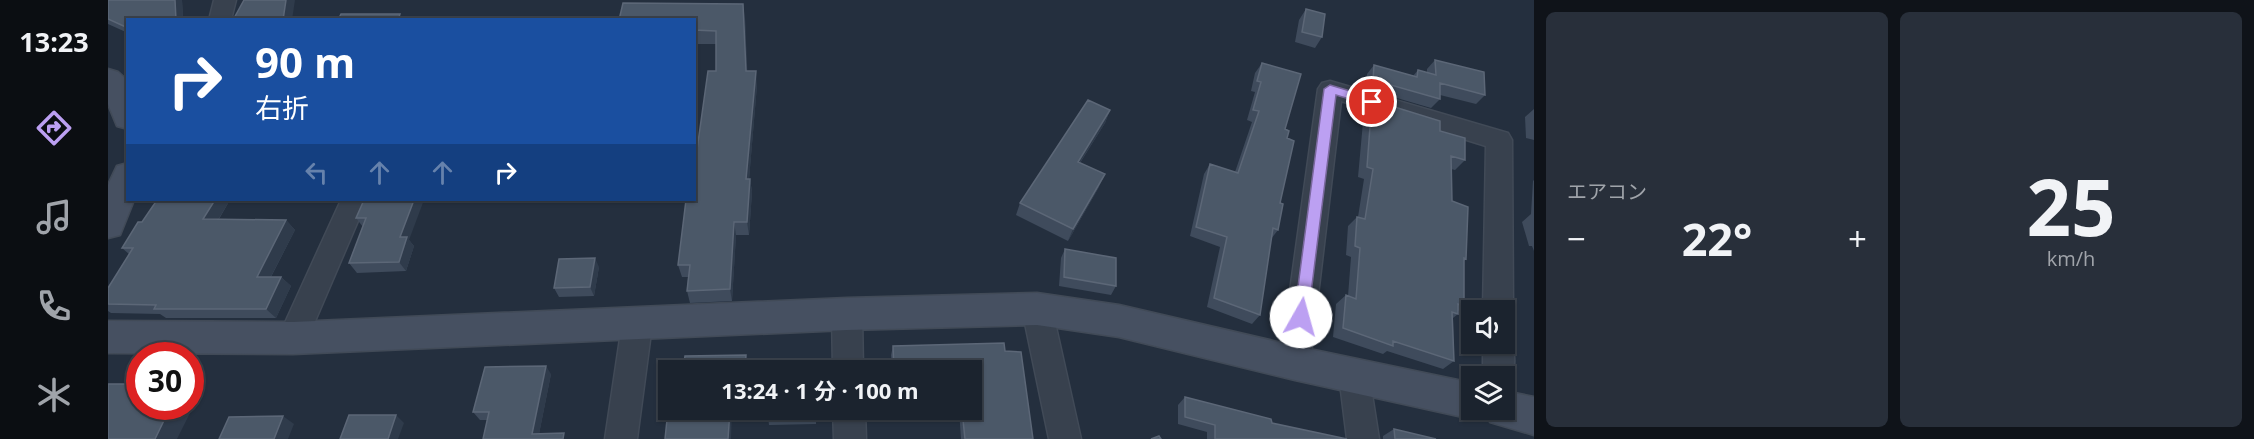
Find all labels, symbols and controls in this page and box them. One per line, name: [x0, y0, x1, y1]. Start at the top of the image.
text: 13:23: [19, 23, 89, 60]
text: 90 m: [255, 33, 355, 90]
icon: right: [156, 42, 234, 120]
pin: [1346, 76, 1397, 127]
icon: arrive: [1355, 85, 1388, 118]
text: 右折: [255, 89, 309, 126]
icon: directions: [33, 107, 75, 149]
text: 25: [2026, 153, 2116, 259]
icon: left: [300, 156, 333, 189]
icon: ahead: [363, 156, 396, 189]
icon: ahead: [426, 156, 459, 189]
icon: right: [489, 156, 522, 189]
text: エアコン: [1567, 178, 1647, 205]
icon: music: [33, 196, 75, 238]
text: 22°: [1682, 208, 1752, 269]
text: −: [1567, 216, 1586, 261]
text: +: [1848, 216, 1867, 261]
text: km/h: [2047, 245, 2095, 272]
icon: phone: [33, 285, 75, 327]
position arrow: [1269, 285, 1333, 349]
map controls: [1461, 300, 1515, 420]
button: sound: [1461, 300, 1515, 354]
speed limit sign: 30: [126, 342, 204, 420]
button: layers: [1461, 366, 1515, 420]
icon: climate: [33, 374, 75, 416]
text: 13:24 · 1 分 · 100 m: [721, 375, 919, 405]

